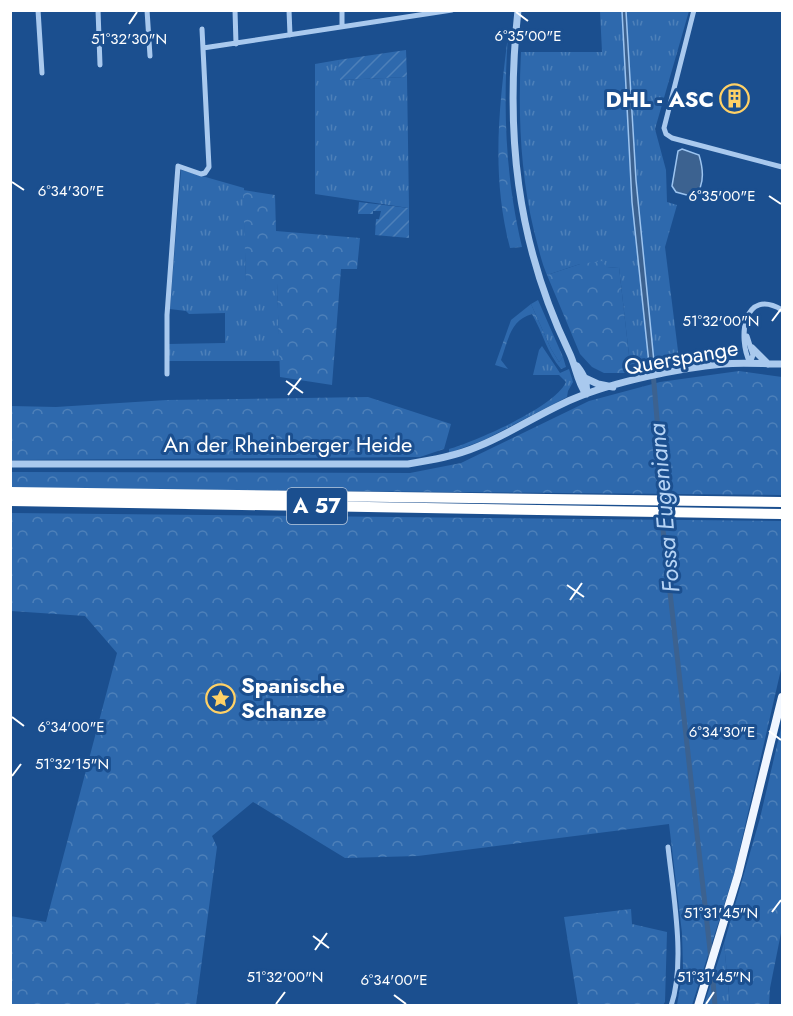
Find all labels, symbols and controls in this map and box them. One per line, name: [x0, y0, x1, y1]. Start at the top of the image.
text: 6°35'00"E: [495, 25, 561, 47]
text: 51°32'30"N: [91, 28, 167, 50]
place label: DHL - ASC: [606, 83, 714, 115]
building icon: DHL - ASC: [719, 83, 751, 115]
text: 6°34'30"E: [38, 180, 104, 202]
text: 6°35'00"E: [689, 185, 755, 207]
text: 51°32'00"N: [683, 310, 759, 332]
street label: Querspange: [621, 331, 741, 383]
water label: Fossa Eugeniana: [639, 422, 688, 594]
street label: An der Rheinberger Heide: [164, 428, 412, 460]
road number: A 57: [287, 488, 347, 524]
place label: Spanische Schanze: [241, 669, 345, 726]
place icon: Spanische Schanze: [204, 682, 236, 714]
text: 6°34'00"E: [37, 716, 105, 738]
text: 6°34'30"E: [689, 721, 755, 743]
text: 51°32'15"N: [35, 753, 109, 775]
text: 51°31'45"N: [684, 902, 758, 924]
text: 51°32'00"N: [247, 966, 323, 988]
text: 51°31'45"N: [677, 966, 751, 988]
text: 6°34'00"E: [360, 969, 428, 991]

